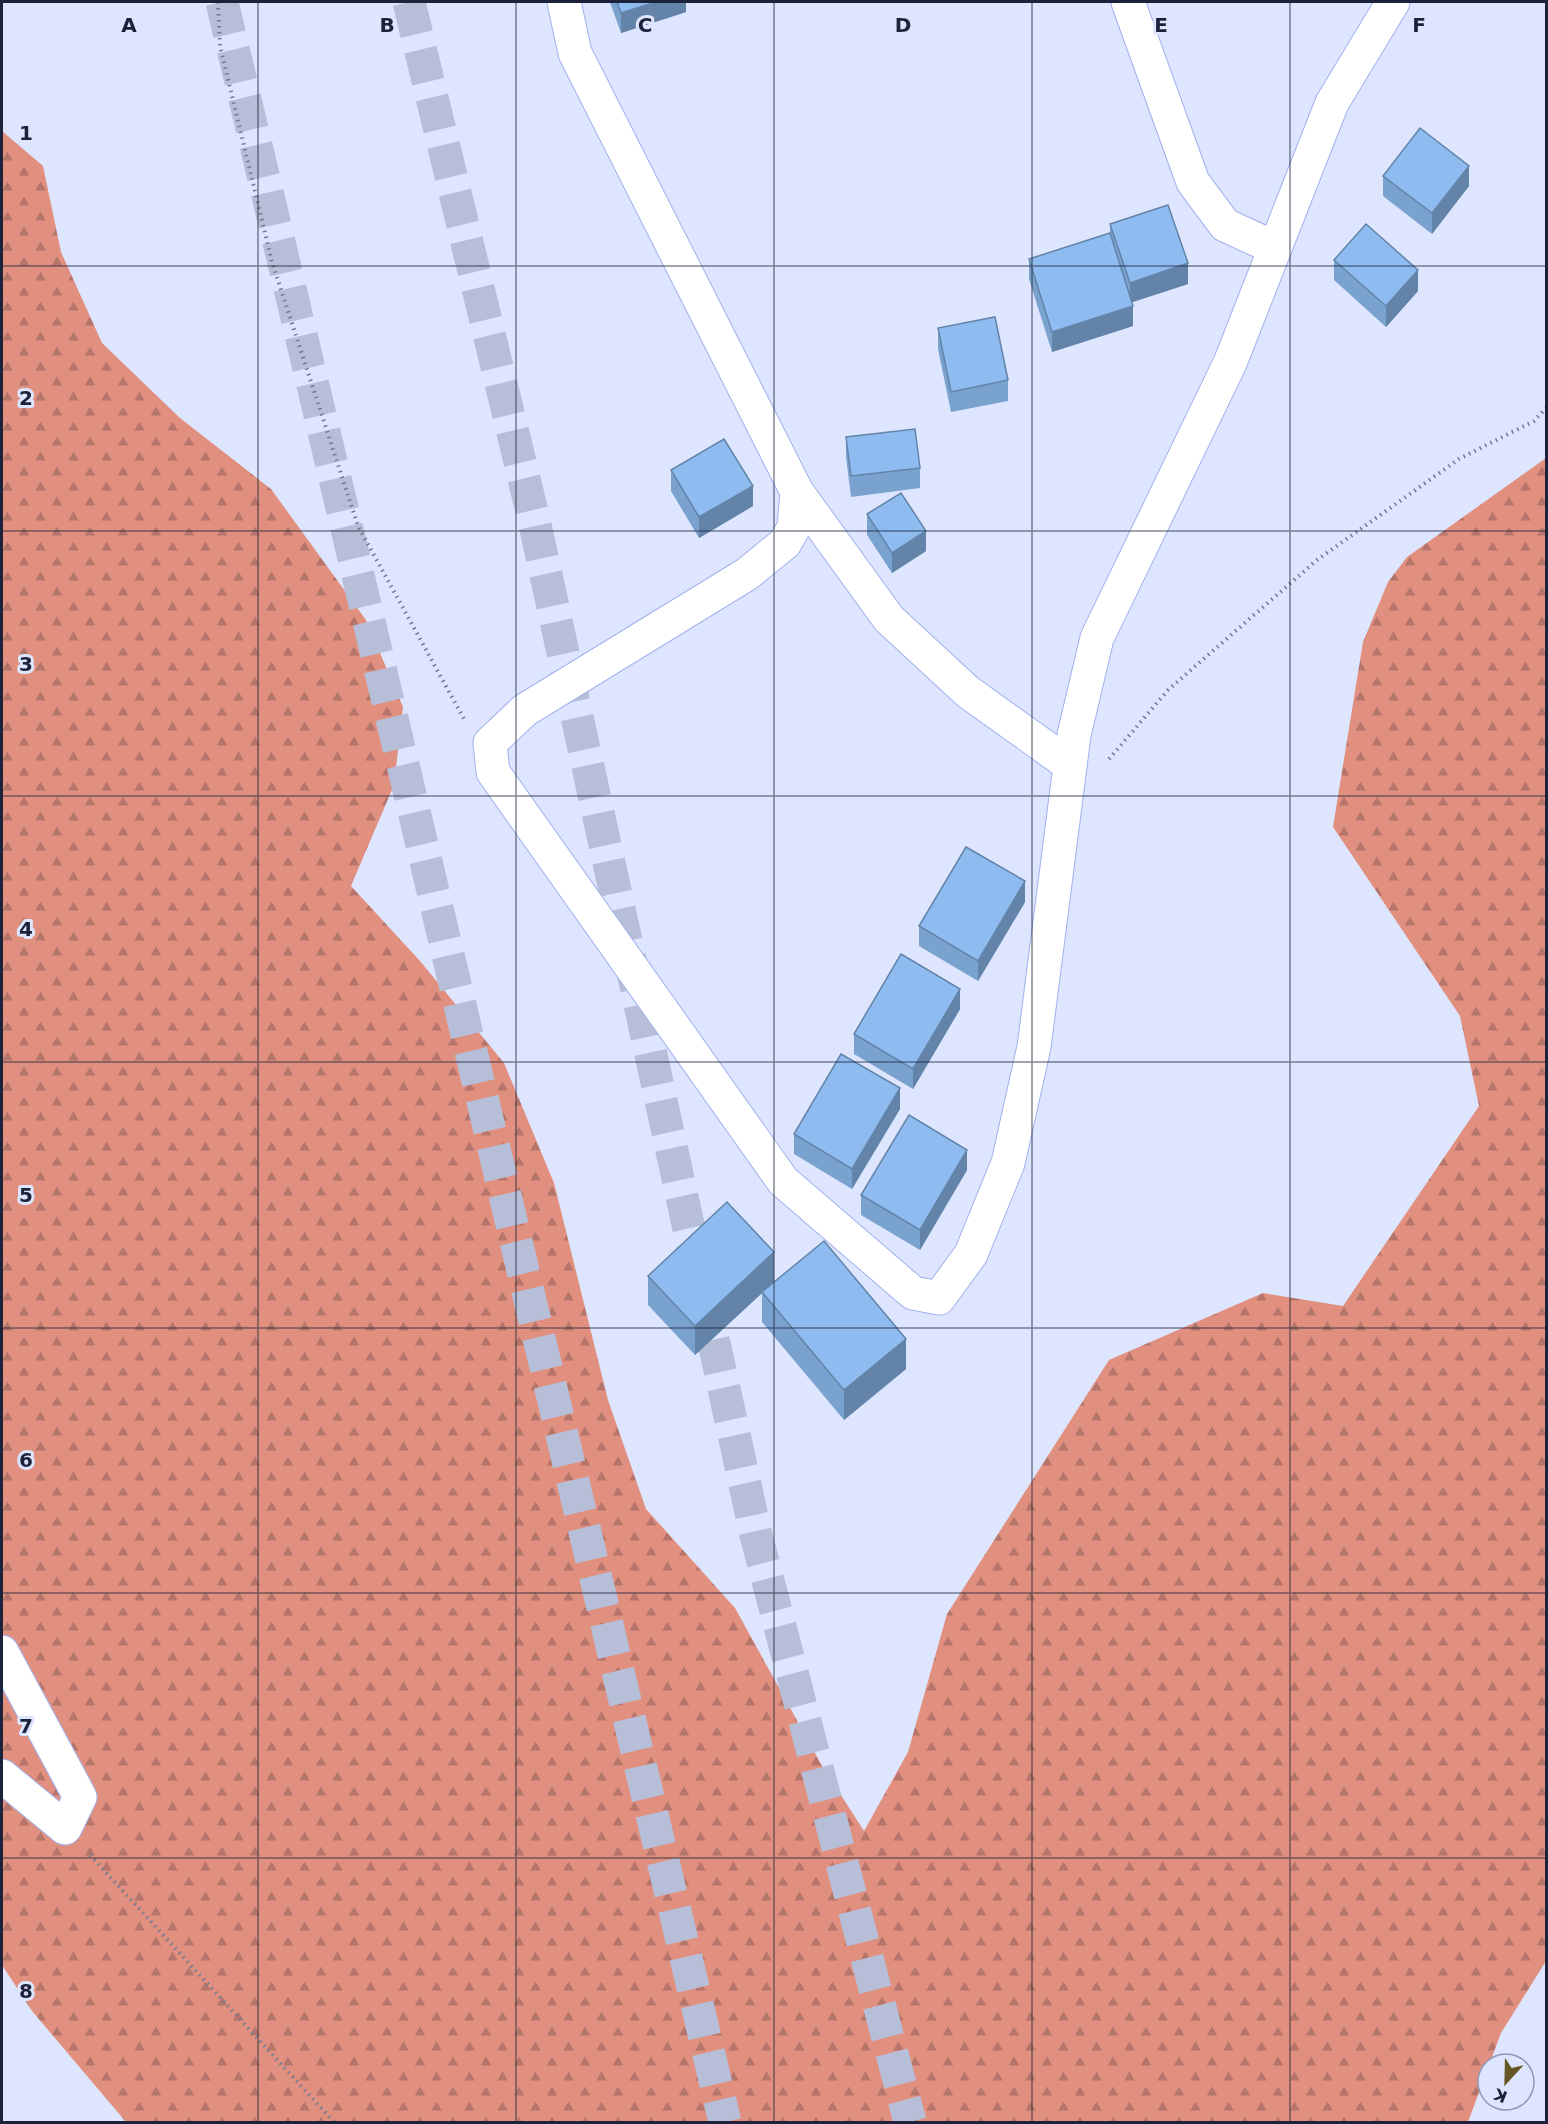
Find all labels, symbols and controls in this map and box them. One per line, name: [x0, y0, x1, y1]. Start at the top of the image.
text: A: [121, 13, 137, 37]
text: B: [379, 13, 395, 37]
text: C: [638, 13, 652, 37]
text: D: [895, 13, 911, 37]
text: E: [1154, 13, 1168, 37]
text: F: [1412, 13, 1426, 37]
text: 1: [19, 121, 33, 145]
text: 2: [19, 386, 33, 410]
text: 3: [19, 652, 33, 676]
text: 4: [19, 917, 33, 941]
text: 5: [19, 1183, 33, 1207]
text: 6: [19, 1448, 33, 1472]
text: 7: [19, 1714, 33, 1738]
text: 8: [19, 1979, 33, 2003]
north arrow: [1476, 2052, 1536, 2112]
text: K: [1491, 2084, 1510, 2107]

